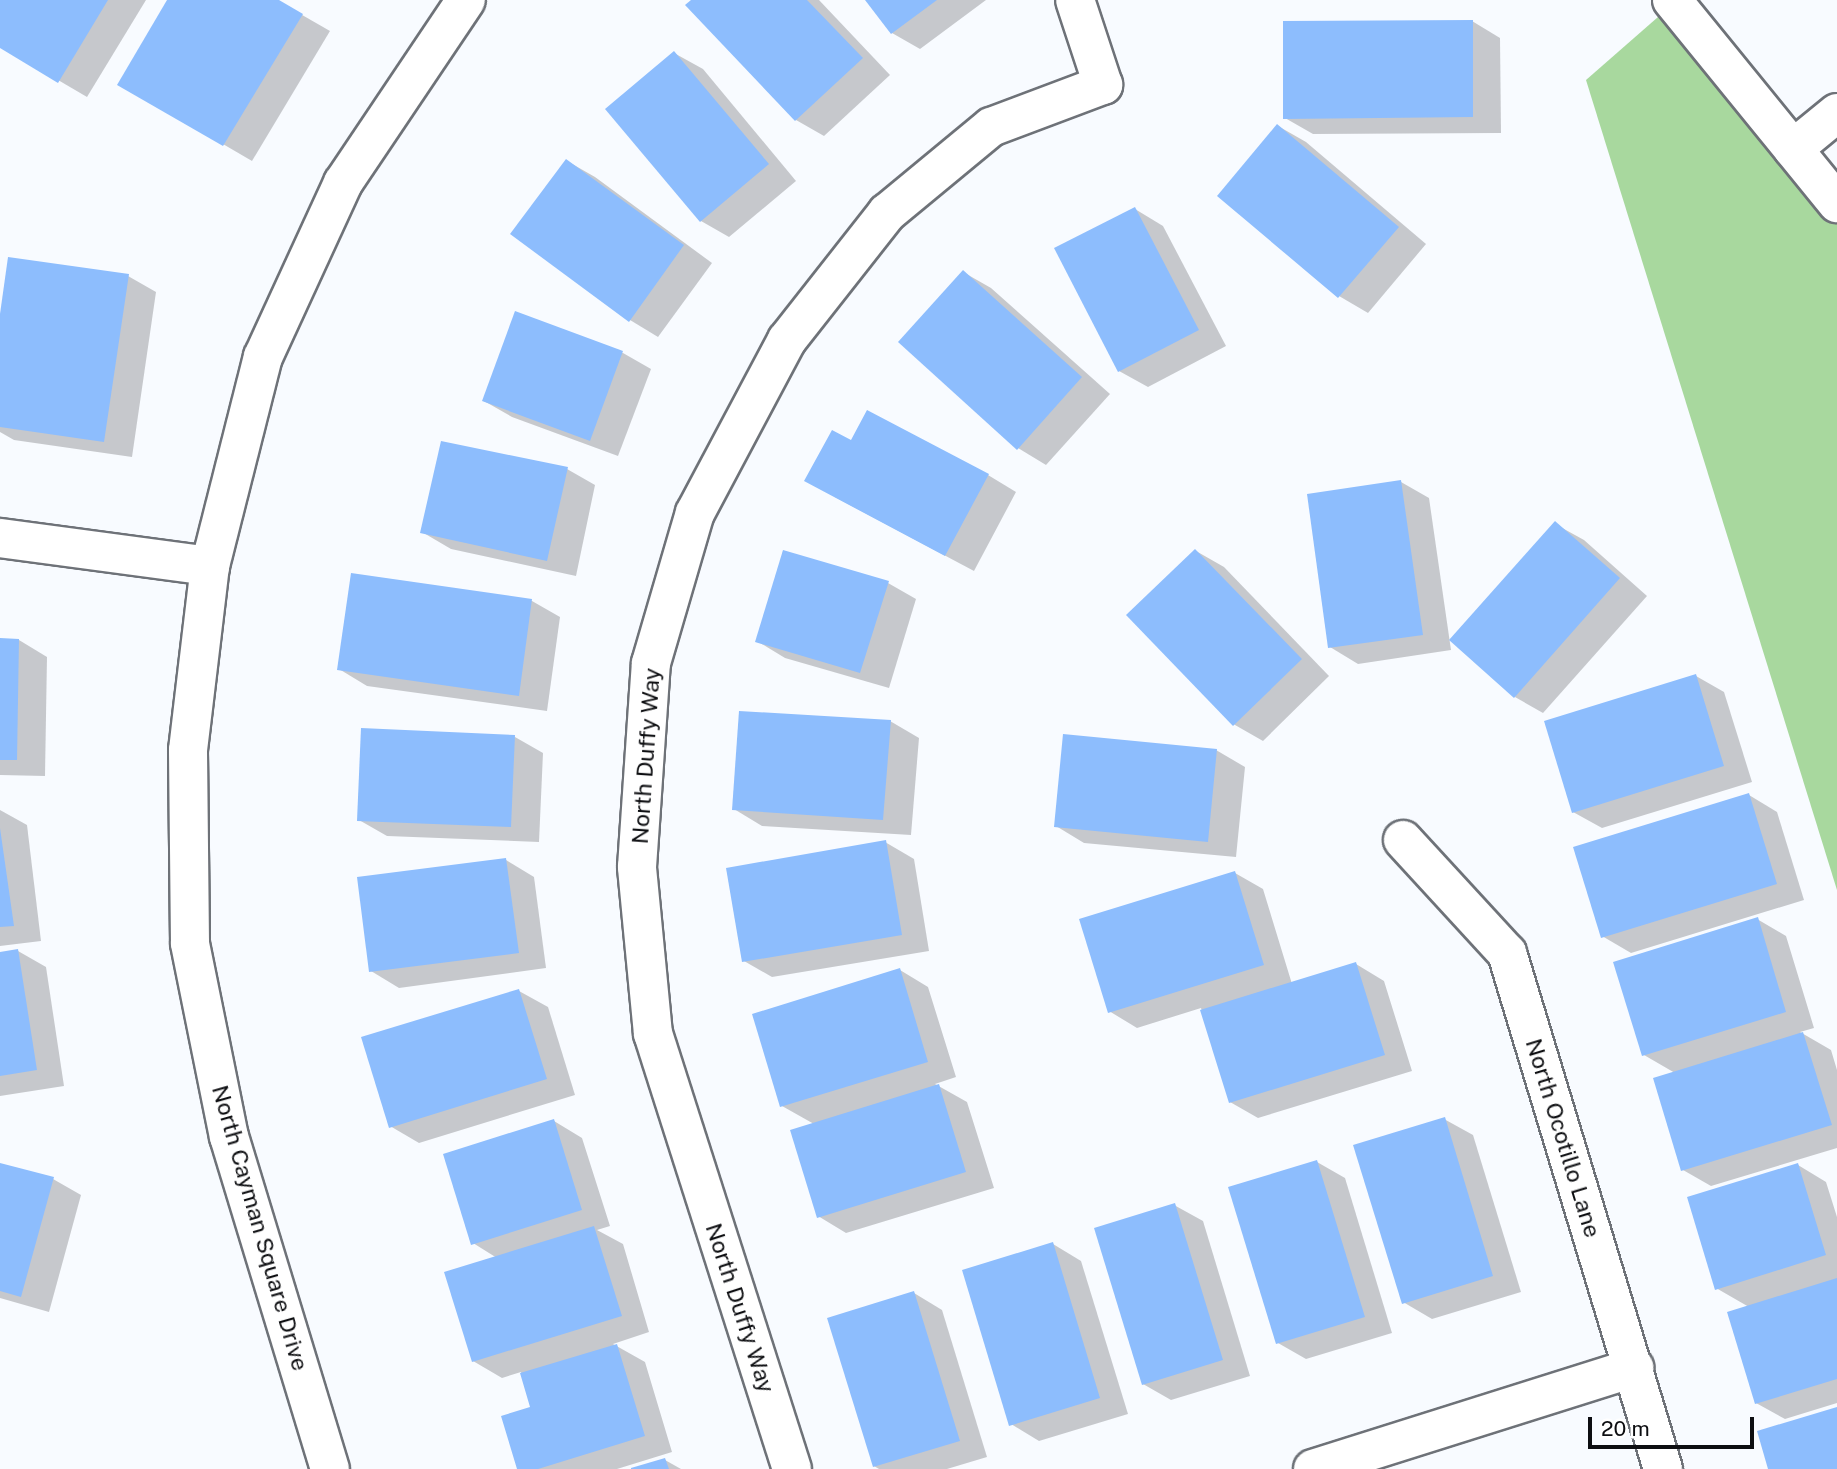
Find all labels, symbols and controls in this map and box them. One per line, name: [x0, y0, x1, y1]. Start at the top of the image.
street label: North Duffy Way: [626, 667, 666, 845]
street label: North Ocotillo Lane: [1520, 1035, 1606, 1241]
street label: North Cayman Square Drive: [206, 1082, 314, 1374]
street label: North Duffy Way: [699, 1219, 781, 1397]
scale bar: [1592, 1402, 1758, 1446]
text: 20 m: [1601, 1416, 1650, 1441]

